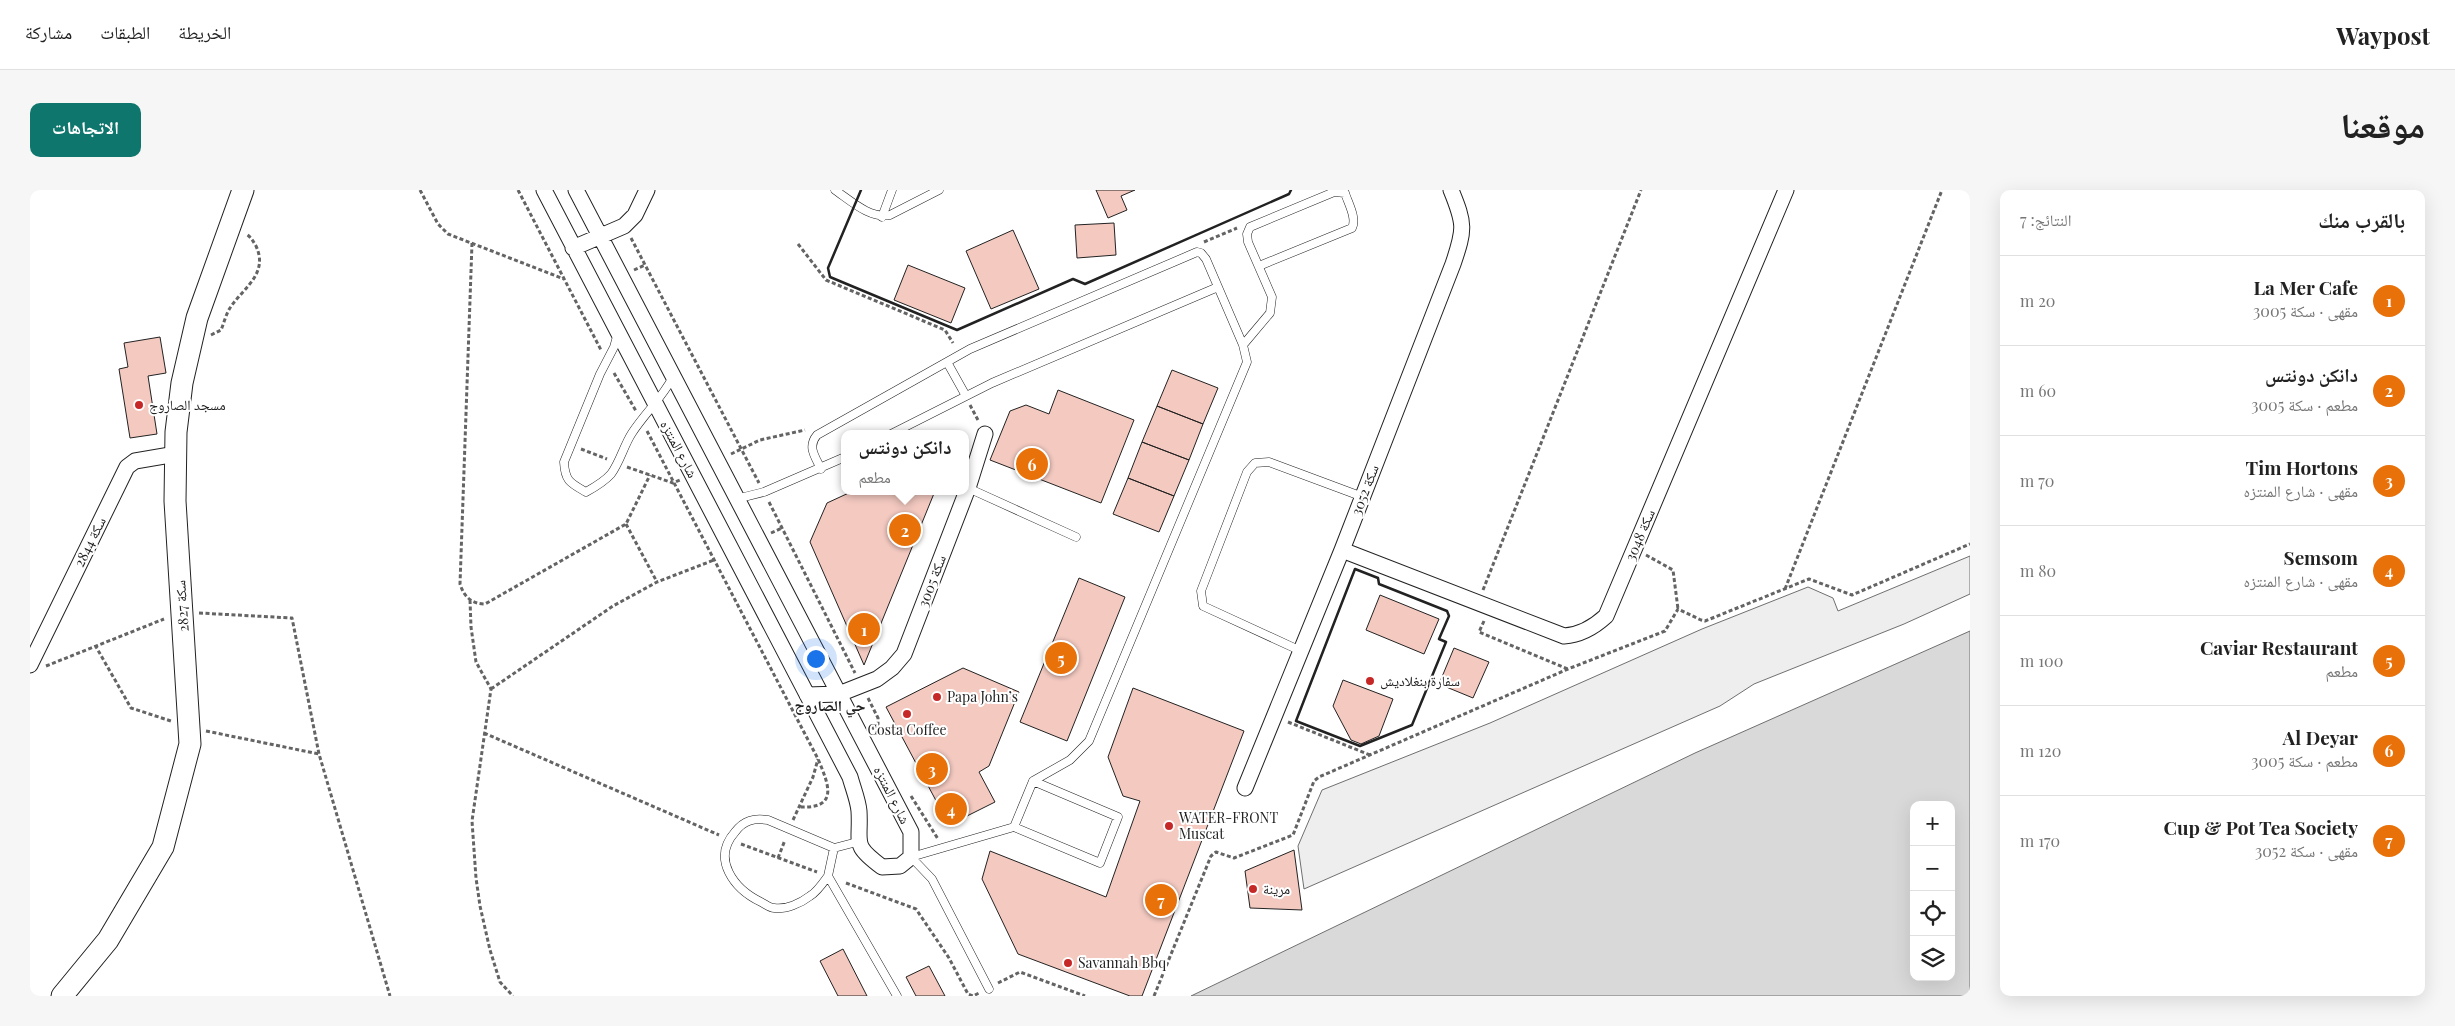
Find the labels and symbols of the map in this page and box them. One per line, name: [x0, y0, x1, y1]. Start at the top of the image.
place label: مسجد الصاروج: [149, 395, 226, 415]
marker: مسجد الصاروج: [133, 399, 145, 411]
street label: شارع المنتزه: [655, 417, 703, 481]
pin: 6: [1016, 445, 1048, 483]
street label: سكة 3052: [1346, 462, 1383, 518]
street label: سكة 3048: [1620, 506, 1659, 564]
pin: 2: [889, 511, 921, 549]
street label: سكة 2844: [69, 514, 110, 570]
street label: سكة 3005: [913, 552, 950, 610]
street label: سكة 2827: [170, 580, 193, 633]
pin: 1: [848, 610, 880, 648]
pin: 5: [1045, 639, 1077, 677]
your location: [803, 646, 829, 672]
place label: سفارة بنغلاديش: [1380, 671, 1460, 690]
marker: سفارة بنغلاديش: [1364, 675, 1376, 687]
place label: Papa John’s: [947, 687, 1018, 706]
marker: Papa John’s: [931, 691, 943, 703]
district label: حي الصاروج: [794, 695, 866, 718]
marker: Costa Coffee: [901, 708, 913, 720]
place label: Costa Coffee: [867, 720, 947, 739]
pin: 3: [916, 750, 948, 788]
street label: شارع المنتزه: [869, 763, 915, 827]
pin: 4: [935, 790, 967, 828]
place label: WATER-FRONT Muscat: [1178, 808, 1278, 843]
marker: WATER-FRONT Muscat: [1163, 820, 1175, 832]
place label: مرينة: [1263, 879, 1290, 898]
pin: 7: [1145, 881, 1177, 919]
marker: مرينة: [1247, 883, 1259, 895]
place label: Savannah Bbq: [1078, 953, 1166, 972]
marker: Savannah Bbq: [1062, 957, 1074, 969]

